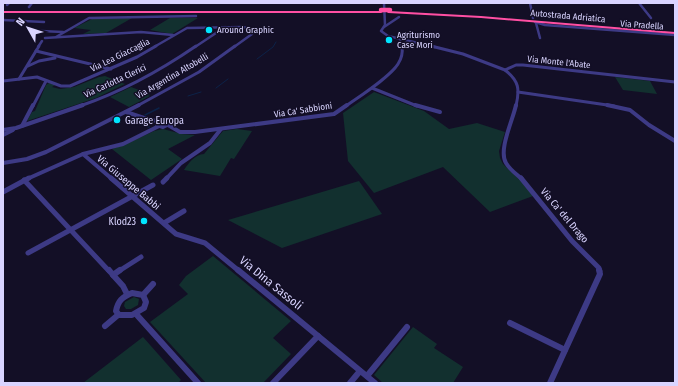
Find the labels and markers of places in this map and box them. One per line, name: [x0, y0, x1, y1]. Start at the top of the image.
marker: Around Graphic: [204, 25, 214, 35]
place label: Around Graphic: [217, 25, 274, 35]
place label: Agriturismo Case Mori: [397, 30, 440, 50]
marker: Agriturismo Case Mori: [384, 35, 394, 45]
marker: Garage Europa: [112, 115, 122, 125]
place label: Garage Europa: [125, 115, 184, 127]
place label: Klod23: [109, 216, 136, 228]
marker: Klod23: [139, 216, 149, 226]

